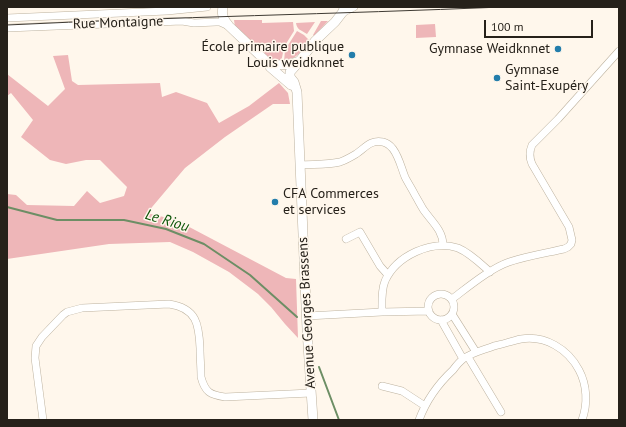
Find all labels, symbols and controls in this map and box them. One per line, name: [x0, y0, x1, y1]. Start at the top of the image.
scale bar: [486, 12, 595, 38]
street label: Rue Montaigne: [72, 13, 164, 33]
text: 100 m: [491, 19, 524, 34]
place label: École primaire publique Louis weidknnet: [202, 39, 344, 72]
place label: Gymnase Weidknnet: [429, 41, 550, 57]
marker: Gymnase Weidknnet: [553, 44, 563, 54]
marker: École primaire publique Louis weidknnet: [347, 50, 357, 60]
place label: Gymnase Saint-Exupéry: [505, 62, 588, 94]
marker: Gymnase Saint-Exupéry: [492, 73, 502, 83]
place label: CFA Commerces et services: [283, 186, 379, 218]
marker: CFA Commerces et services: [270, 197, 280, 207]
water label: Le Riou: [143, 206, 191, 236]
street label: Avenue Georges Brassens: [295, 237, 319, 389]

